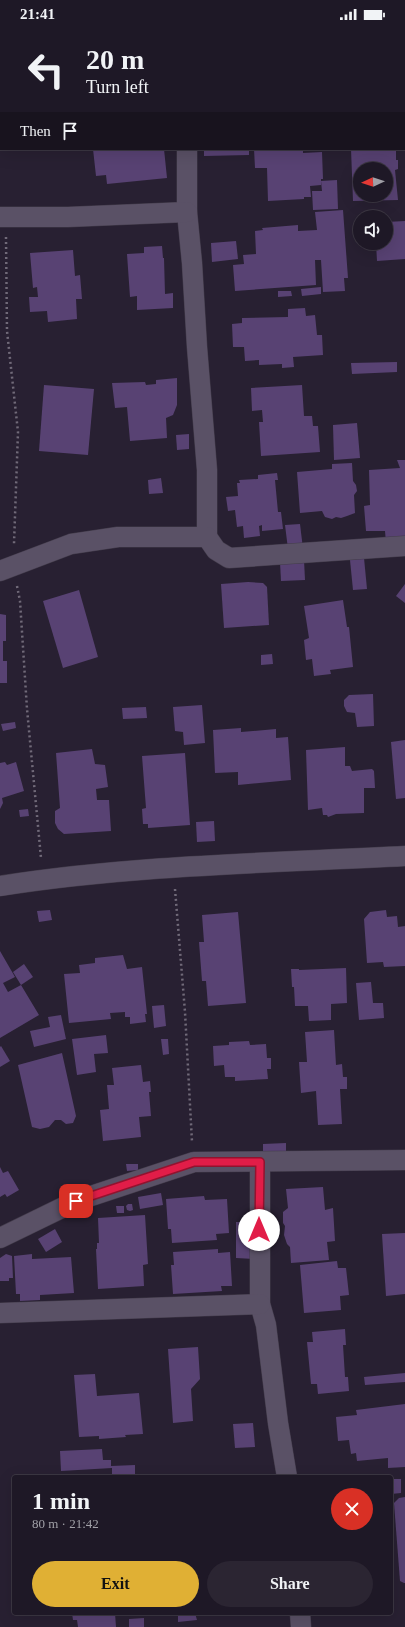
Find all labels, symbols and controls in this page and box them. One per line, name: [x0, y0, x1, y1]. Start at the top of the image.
text: 21:41: [20, 6, 55, 22]
icon: left: [20, 44, 72, 96]
text: 20 m: [86, 44, 144, 75]
text: Turn left: [86, 77, 149, 97]
icon: arrive: [59, 120, 81, 142]
text: Then: [20, 123, 51, 139]
north arrow: [353, 162, 393, 202]
map controls: [353, 162, 393, 250]
button: sound: [353, 210, 393, 250]
pin: [59, 1184, 93, 1218]
icon: arrive: [65, 1190, 87, 1212]
position arrow: [238, 1209, 280, 1251]
text: 1 min: [32, 1488, 90, 1514]
button: close: [331, 1488, 373, 1530]
text: 80 m · 21:42: [32, 1516, 99, 1531]
button: Exit: [32, 1561, 199, 1607]
button: Share: [207, 1561, 373, 1607]

